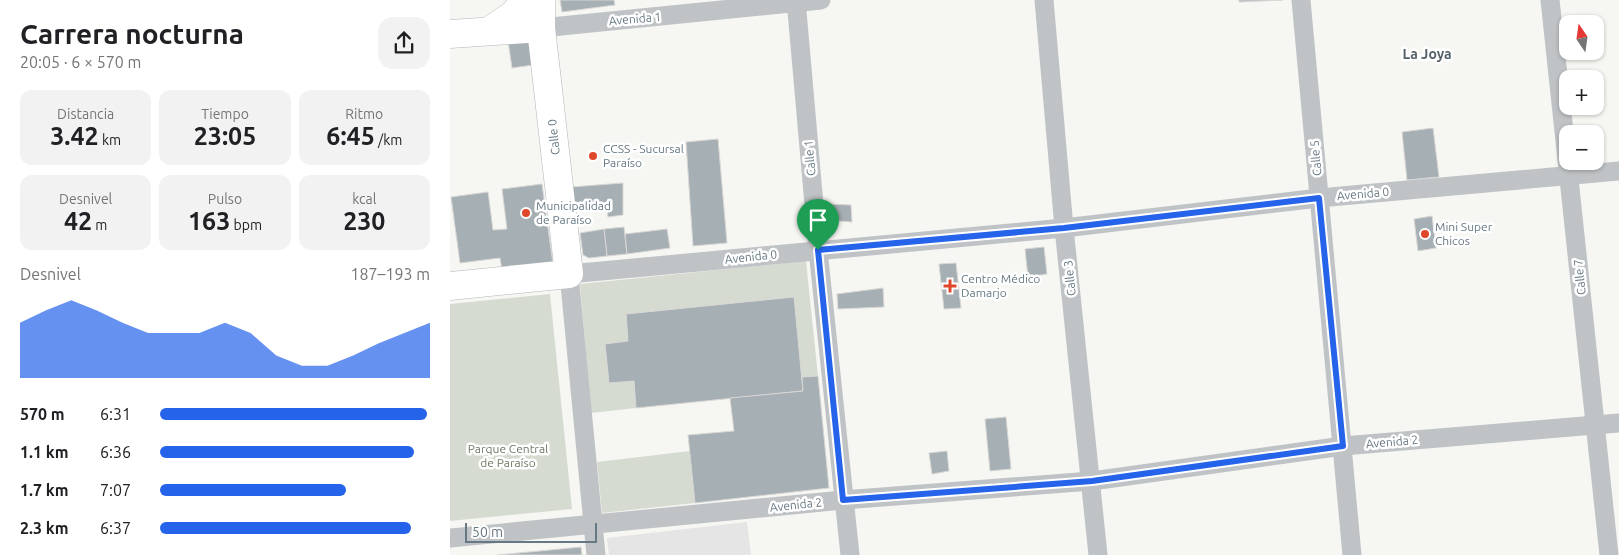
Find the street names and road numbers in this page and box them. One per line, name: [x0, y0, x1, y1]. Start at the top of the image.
street label: Avenida 1: [608, 10, 662, 27]
street label: Calle 0: [545, 118, 562, 156]
street label: Calle 1: [801, 140, 818, 177]
street label: Calle 5: [1307, 140, 1324, 177]
street label: Avenida 0: [1336, 185, 1390, 202]
street label: Avenida 0: [724, 247, 778, 266]
street label: Calle 7: [1571, 258, 1588, 296]
street label: Calle 3: [1061, 259, 1078, 297]
street label: Avenida 2: [1365, 433, 1419, 450]
street label: Avenida 2: [769, 495, 823, 514]

